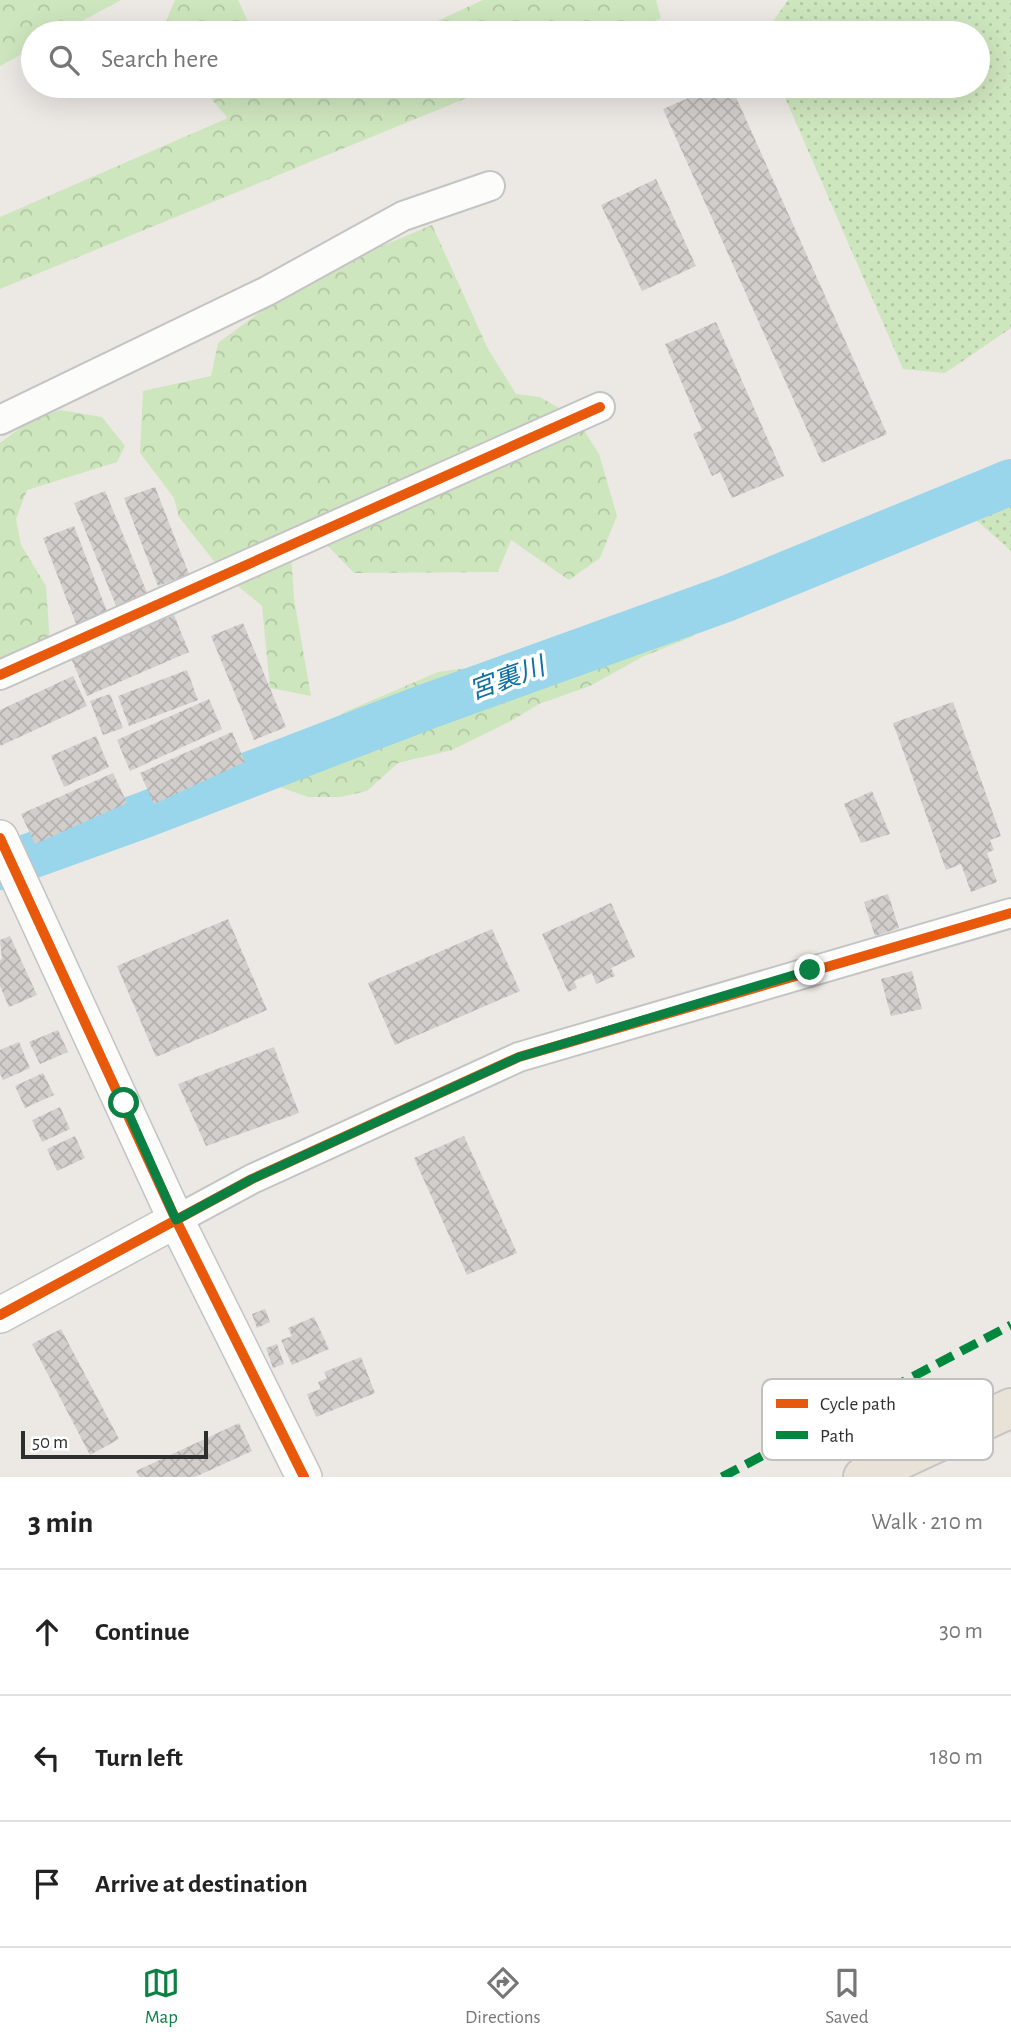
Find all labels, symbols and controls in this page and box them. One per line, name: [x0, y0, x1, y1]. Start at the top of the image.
search box: [21, 21, 990, 98]
icon: search: [45, 41, 83, 79]
text: Search here: [101, 46, 219, 72]
water label: 宮裏川: [466, 651, 551, 705]
route end: [794, 954, 825, 985]
route start: [108, 1087, 139, 1118]
legend: [762, 1379, 993, 1460]
text: Cycle path: [820, 1395, 896, 1414]
text: Path: [820, 1427, 854, 1446]
scale bar: [21, 1428, 208, 1460]
text: 50 m: [32, 1433, 68, 1452]
text: 3 min: [28, 1508, 93, 1538]
text: Walk · 210 m: [871, 1511, 983, 1534]
icon: ahead: [28, 1613, 66, 1651]
text: Continue: [95, 1619, 190, 1645]
text: 30 m: [939, 1620, 983, 1643]
icon: left: [28, 1739, 66, 1777]
text: Turn left: [95, 1745, 183, 1771]
text: 180 m: [930, 1746, 983, 1769]
icon: arrive: [28, 1865, 66, 1903]
text: Arrive at destination: [95, 1871, 308, 1897]
tab: Map: [142, 1964, 180, 2029]
tab: Directions: [465, 1964, 541, 2029]
tab: Saved: [825, 1964, 869, 2029]

